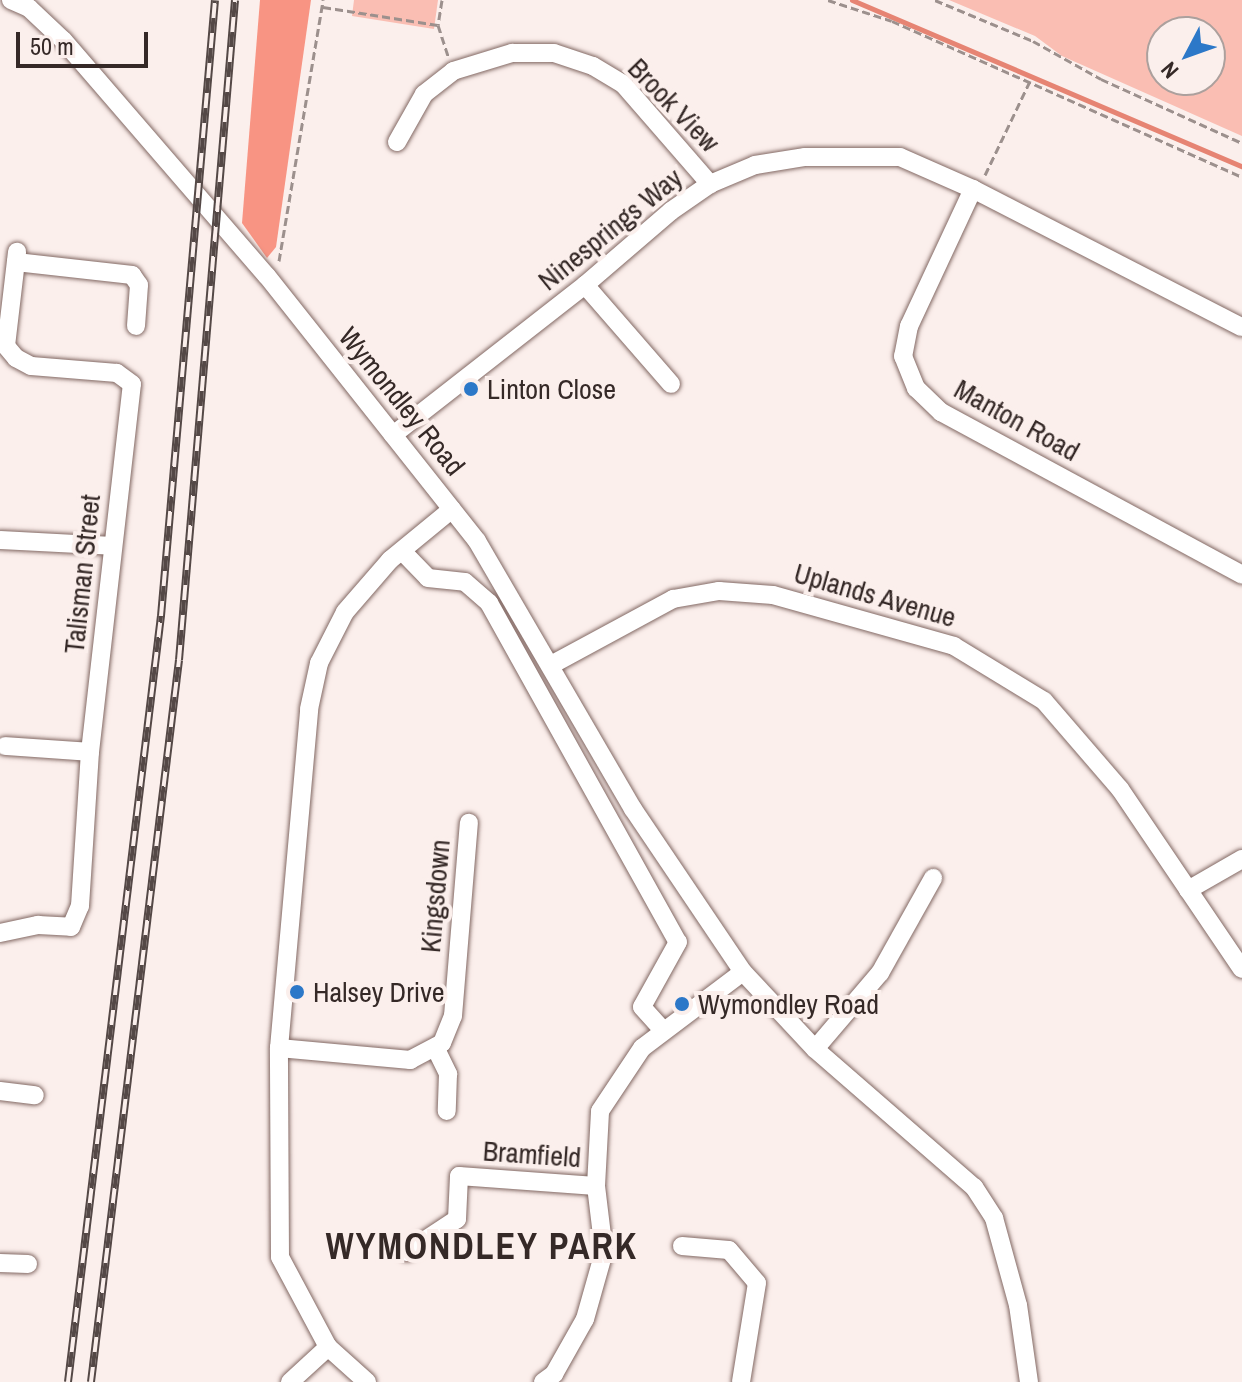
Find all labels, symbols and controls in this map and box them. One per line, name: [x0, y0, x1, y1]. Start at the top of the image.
scale bar: [20, 16, 152, 66]
north arrow: [1146, 16, 1226, 96]
text: 50 m: [30, 30, 74, 62]
street label: Brook View: [621, 51, 727, 159]
text: N: [1154, 56, 1185, 85]
street label: Ninesprings Way: [531, 161, 689, 297]
street label: Wymondley Road: [332, 320, 472, 482]
place label: Linton Close: [487, 372, 616, 406]
street label: Manton Road: [949, 372, 1085, 468]
marker: Linton Close: [462, 380, 480, 398]
street label: Talisman Street: [57, 493, 107, 655]
street label: Uplands Avenue: [790, 556, 960, 634]
street label: Kingsdown: [413, 838, 457, 954]
place label: Halsey Drive: [313, 975, 444, 1009]
marker: Halsey Drive: [288, 983, 306, 1001]
place label: Wymondley Road: [698, 987, 879, 1021]
marker: Wymondley Road: [673, 995, 691, 1013]
street label: Bramfield: [482, 1134, 582, 1174]
district label: WYMONDLEY PARK: [326, 1225, 638, 1269]

